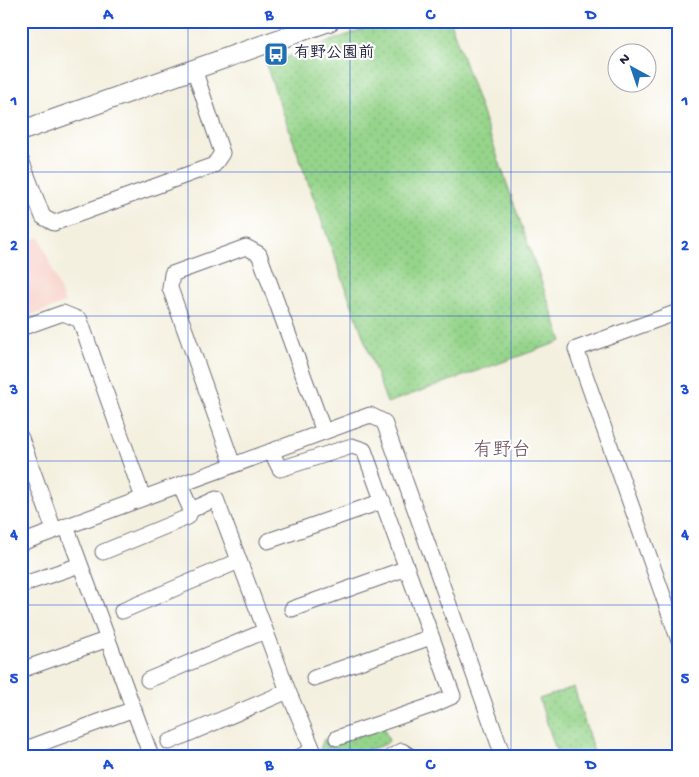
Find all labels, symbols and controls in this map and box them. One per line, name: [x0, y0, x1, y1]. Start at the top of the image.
text: A: [102, 7, 114, 26]
text: B: [264, 7, 274, 26]
text: C: [425, 7, 436, 26]
text: D: [584, 7, 597, 26]
bus stop icon: 有野公園前: [263, 41, 289, 67]
north arrow: [606, 42, 656, 92]
place label: 有野公園前: [294, 43, 374, 64]
text: N: [616, 51, 634, 69]
text: 1: [10, 93, 17, 112]
text: 1: [681, 93, 688, 112]
text: 2: [10, 238, 18, 257]
text: 2: [681, 238, 689, 257]
text: 3: [9, 382, 18, 401]
text: 3: [680, 382, 689, 401]
district label: 有野台: [473, 439, 531, 463]
text: 4: [9, 527, 18, 546]
text: 4: [680, 527, 689, 546]
text: 5: [10, 671, 19, 690]
text: 5: [681, 671, 690, 690]
text: A: [102, 757, 114, 776]
text: B: [264, 757, 274, 776]
text: C: [425, 757, 436, 776]
text: D: [584, 757, 597, 776]

